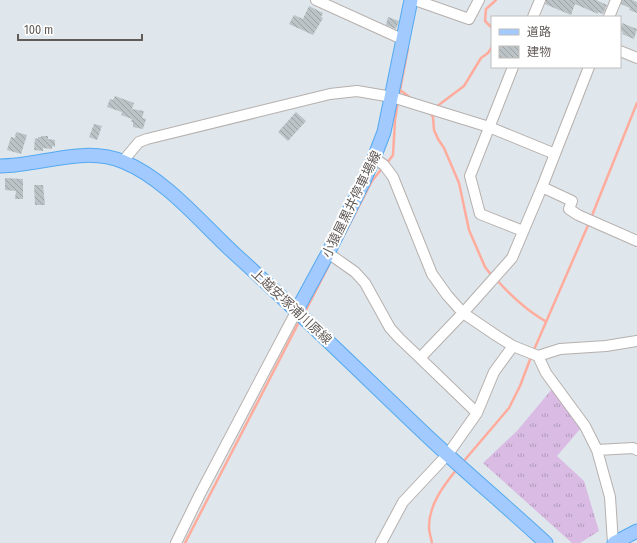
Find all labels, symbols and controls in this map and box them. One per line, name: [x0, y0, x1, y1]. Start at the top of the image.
scale bar: [18, 16, 142, 42]
legend: [491, 16, 621, 68]
text: 100 m: [24, 23, 53, 37]
text: 道路: [527, 25, 551, 39]
text: 建物: [527, 45, 551, 59]
street label: 小猿屋黒井停車場線: [319, 148, 384, 260]
street label: 上越安塚浦川原線: [249, 265, 335, 347]

